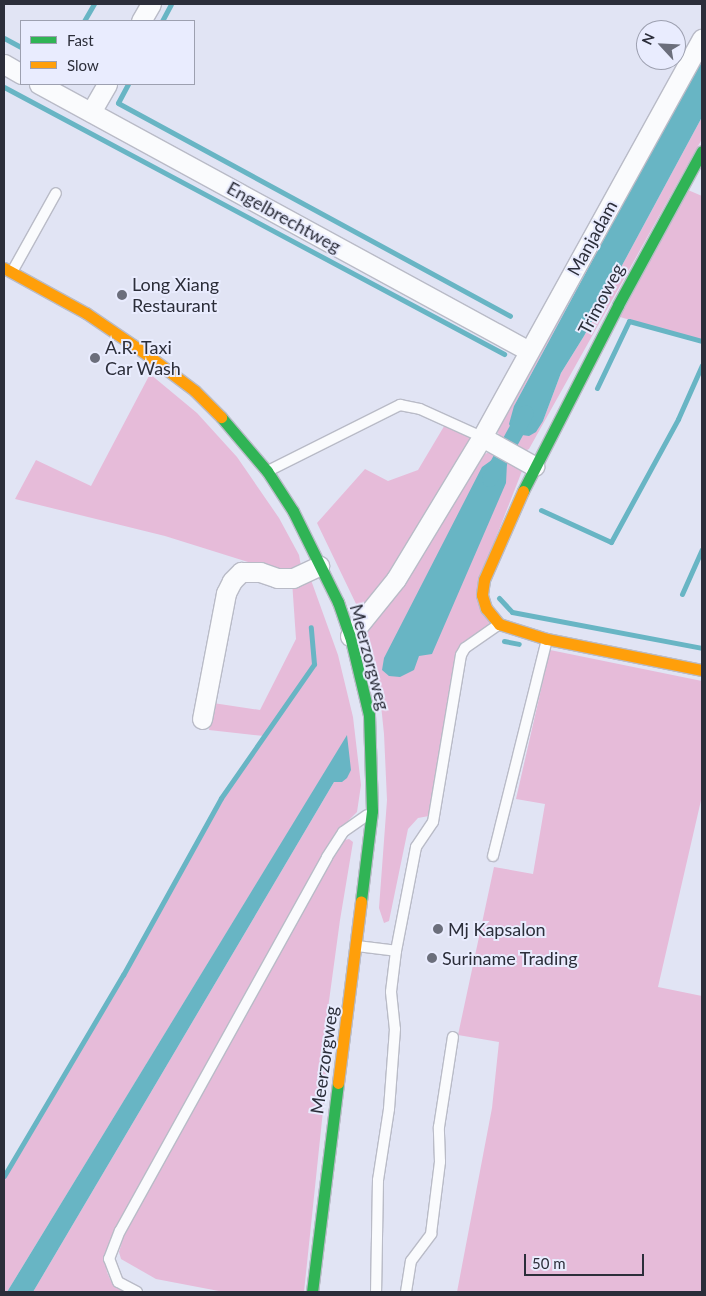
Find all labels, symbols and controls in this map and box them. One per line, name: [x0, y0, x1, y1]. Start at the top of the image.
legend: [20, 20, 195, 85]
north arrow: [636, 20, 686, 70]
text: N: [638, 30, 658, 47]
text: Fast: [67, 31, 94, 49]
text: Slow: [67, 56, 99, 74]
street label: Engelbrechtweg: [223, 177, 345, 257]
street label: Manjadam: [563, 197, 621, 279]
street label: Trimoweg: [573, 260, 629, 338]
place label: Long Xiang Restaurant: [132, 274, 219, 316]
marker: Long Xiang Restaurant: [116, 289, 128, 301]
place label: A.R. Taxi Car Wash: [105, 337, 182, 379]
marker: A.R. Taxi Car Wash: [89, 352, 101, 364]
street label: Meerzorgweg: [345, 602, 395, 712]
place label: Mj Kapsalon: [448, 918, 546, 940]
marker: Mj Kapsalon: [432, 923, 444, 935]
place label: Suriname Trading: [442, 947, 578, 969]
marker: Suriname Trading: [426, 952, 438, 964]
street label: Meerzorgweg: [306, 1005, 342, 1115]
scale bar: [526, 1244, 646, 1276]
text: 50 m: [532, 1254, 566, 1272]

